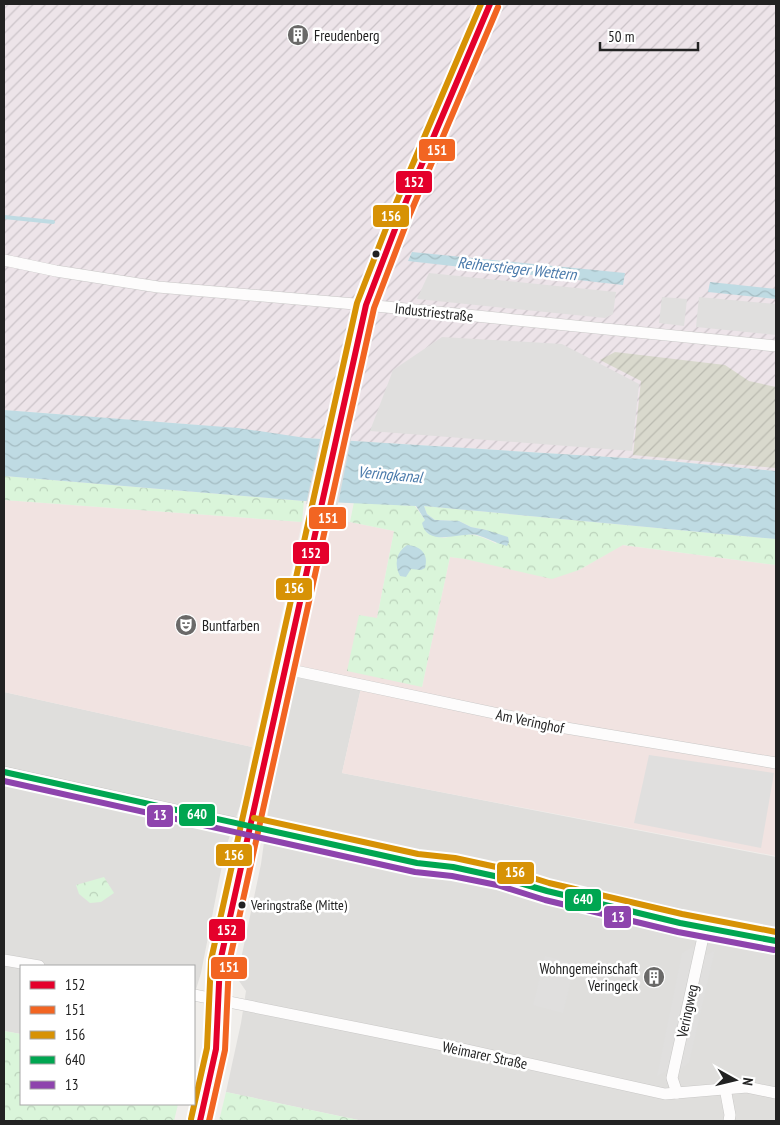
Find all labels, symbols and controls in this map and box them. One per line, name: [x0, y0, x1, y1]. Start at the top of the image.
scale bar: [600, 20, 698, 52]
building icon: Freudenberg: [286, 23, 310, 47]
place label: Freudenberg: [314, 26, 380, 45]
text: 50 m: [608, 27, 634, 46]
line badge: 151: [418, 138, 456, 162]
text: 151: [427, 141, 447, 159]
line badge: 152: [395, 170, 433, 194]
text: 152: [404, 173, 424, 191]
line badge: 156: [372, 204, 410, 228]
text: 156: [381, 207, 401, 225]
unlabelled marker: [371, 249, 381, 259]
water label: Reiherstieger Wettern: [457, 252, 578, 284]
street label: Industriestraße: [394, 298, 474, 326]
water label: Veringkanal: [357, 461, 424, 487]
line badge: 151: [308, 506, 347, 530]
text: 151: [318, 509, 338, 527]
line badge: 152: [292, 541, 330, 565]
text: 152: [301, 544, 321, 562]
line badge: 156: [275, 577, 313, 601]
text: 156: [284, 579, 304, 597]
theatre icon: Buntfarben: [174, 613, 198, 637]
place label: Buntfarben: [202, 616, 260, 635]
street label: Am Veringhof: [494, 705, 567, 738]
line badge: 640: [178, 803, 216, 827]
line badge: 13: [146, 804, 174, 828]
text: 640: [187, 805, 207, 823]
text: 13: [153, 806, 167, 824]
line badge: 156: [215, 843, 253, 867]
text: 156: [224, 846, 244, 864]
line badge: 156: [496, 861, 535, 885]
text: 156: [505, 863, 525, 881]
line badge: 640: [564, 888, 602, 912]
text: 640: [573, 890, 593, 908]
place label: Veringstraße (Mitte): [250, 896, 348, 914]
marker: Veringstraße (Mitte): [237, 900, 247, 910]
line badge: 13: [603, 905, 632, 929]
text: 13: [611, 908, 625, 926]
line badge: 152: [208, 918, 246, 942]
text: 152: [217, 921, 237, 939]
line badge: 151: [210, 956, 248, 980]
text: 151: [219, 958, 239, 976]
place label: Wohngemeinschaft Veringeck: [540, 959, 638, 995]
legend: [20, 965, 195, 1105]
building icon: Wohngemeinschaft Veringeck: [642, 965, 666, 989]
text: 152: [65, 975, 85, 994]
street label: Veringweg: [672, 983, 702, 1040]
text: 151: [65, 1000, 85, 1019]
text: 156: [65, 1025, 86, 1044]
street label: Weimarer Straße: [441, 1037, 529, 1073]
text: 640: [65, 1050, 86, 1069]
north arrow: [710, 1055, 760, 1105]
text: 13: [65, 1075, 79, 1094]
text: N: [738, 1077, 757, 1087]

